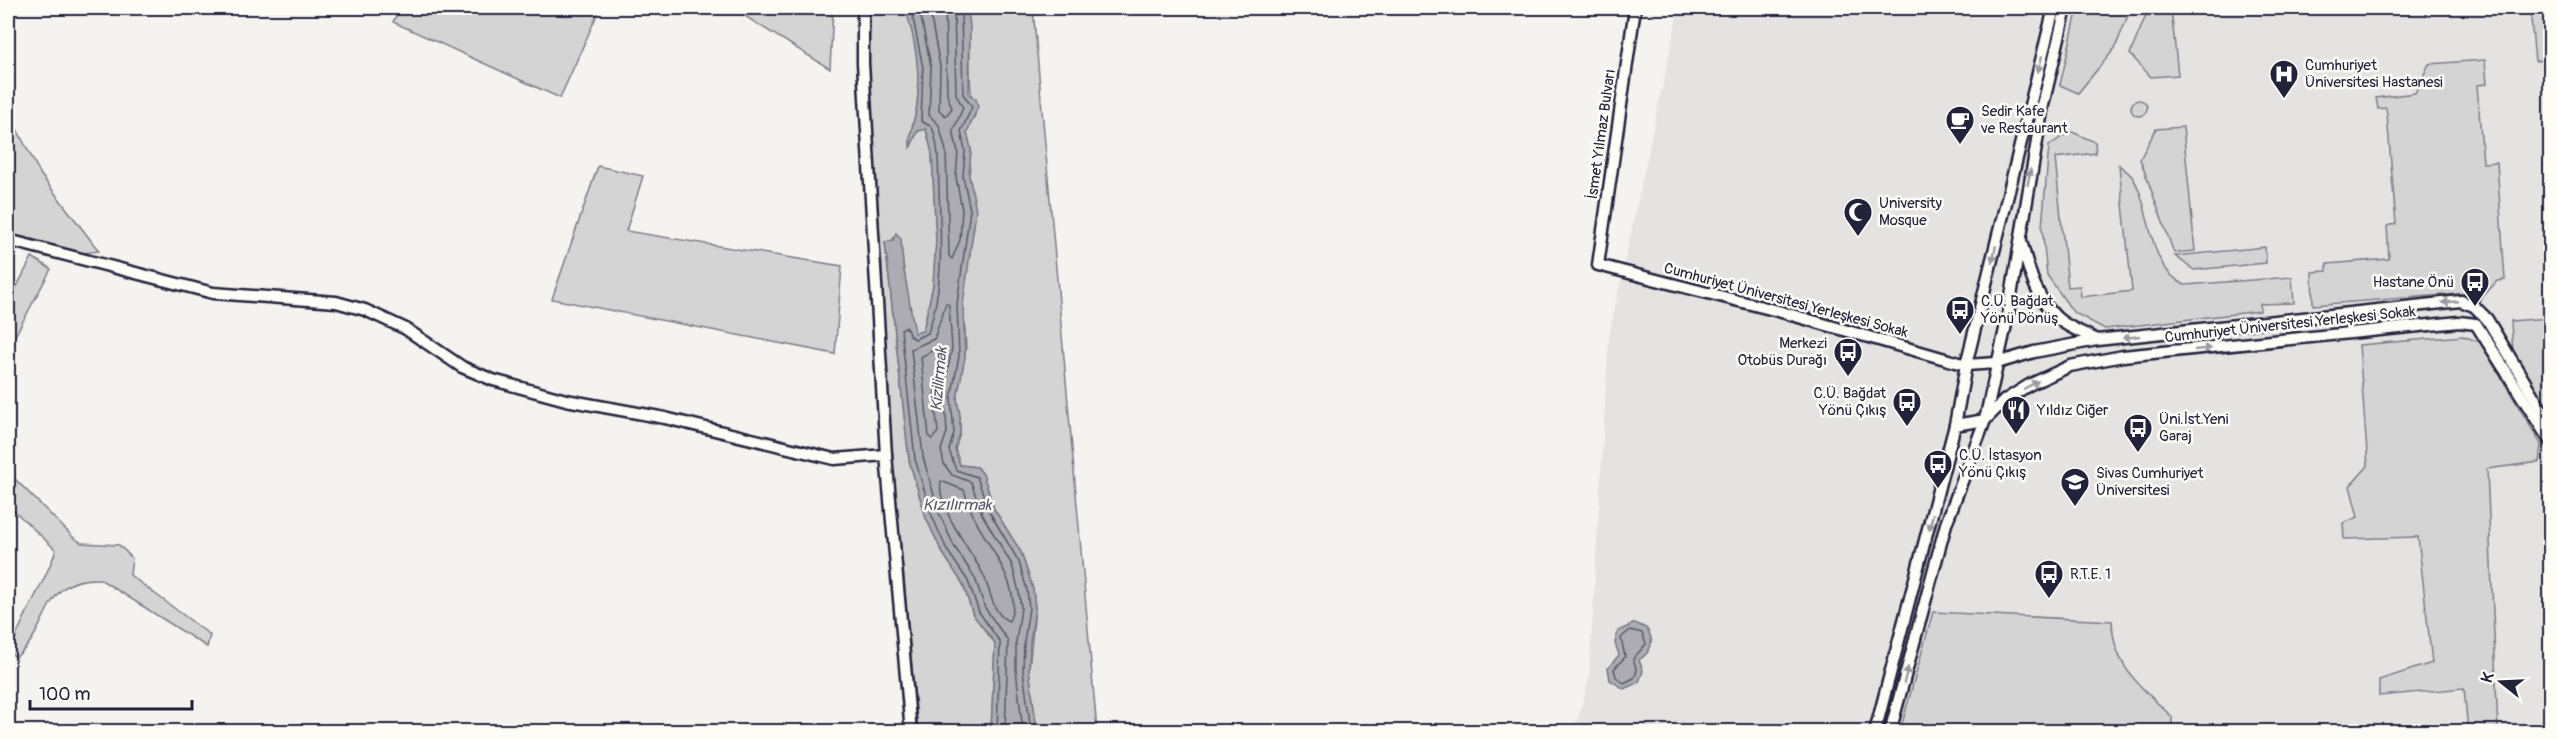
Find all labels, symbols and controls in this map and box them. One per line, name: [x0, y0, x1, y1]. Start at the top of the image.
one-way arrow: [2035, 55, 2045, 74]
place label: Cumhuriyet Üniversitesi Hastanesi: [2305, 56, 2443, 92]
hospital icon: Cumhuriyet Üniversitesi Hastanesi: [2268, 58, 2300, 100]
street label: İsmet Yılmaz Bulvarı: [1583, 68, 1620, 200]
place label: Sedir Kafe ve Restaurant: [1980, 102, 2069, 138]
cafe icon: Sedir Kafe ve Restaurant: [1944, 104, 1976, 146]
one-way arrow: [2025, 167, 2034, 186]
place label: University Mosque: [1879, 194, 1942, 230]
mosque icon: University Mosque: [1842, 196, 1874, 238]
one-way arrow: [1989, 245, 1999, 263]
street label: Cumhuriyet Üniversitesi Yerleşkesi Sokak: [1662, 259, 1911, 342]
bus stop icon: Hastane Önü: [2459, 266, 2491, 308]
place label: Hastane Önü: [2373, 273, 2454, 292]
place label: C.Ü. Bağdat Yönü Dönüş: [1980, 292, 2058, 328]
bus stop icon: C.Ü. Bağdat Yönü Dönüş: [1944, 294, 1976, 336]
one-way arrow: [2440, 297, 2459, 307]
street label: Cumhuriyet Üniversitesi Yerleşkesi Sokak: [2164, 302, 2417, 347]
one-way arrow: [2121, 332, 2140, 342]
place label: Merkezi Otobüs Durağı: [1737, 334, 1827, 370]
bus stop icon: Merkezi Otobüs Durağı: [1832, 336, 1864, 378]
one-way arrow: [2193, 344, 2212, 354]
water label: Kizilirmak: [926, 345, 952, 412]
one-way arrow: [2022, 380, 2040, 390]
place label: C.Ü. Bağdat Yönü Çıkış: [1813, 384, 1887, 420]
bus stop icon: C.Ü. Bağdat Yönü Çıkış: [1891, 386, 1923, 428]
restaurant icon: Yıldız Ciğer: [2000, 394, 2032, 436]
place label: Yıldız Ciğer: [2036, 401, 2109, 420]
place label: Üni.İst.Yeni Garaj: [2159, 410, 2229, 446]
bus stop icon: Üni.İst.Yeni Garaj: [2122, 412, 2154, 454]
place label: C.Ü. İstasyon Yönü Çıkış: [1958, 446, 2042, 482]
bus stop icon: C.Ü. İstasyon Yönü Çıkış: [1922, 448, 1954, 490]
place label: Sivas Cumhuriyet Üniversitesi: [2096, 464, 2204, 500]
school or university icon: Sivas Cumhuriyet Üniversitesi: [2059, 466, 2091, 508]
water label: Kızılırmak: [923, 495, 993, 515]
one-way arrow: [1925, 513, 1935, 531]
bus stop icon: R.T.E. 1: [2033, 558, 2065, 600]
place label: R.T.E. 1: [2070, 565, 2111, 584]
north arrow: [2471, 652, 2531, 712]
one-way arrow: [1902, 666, 1911, 684]
text: K: [2477, 670, 2499, 685]
scale bar: [30, 673, 192, 711]
text: 100 m: [39, 683, 91, 706]

